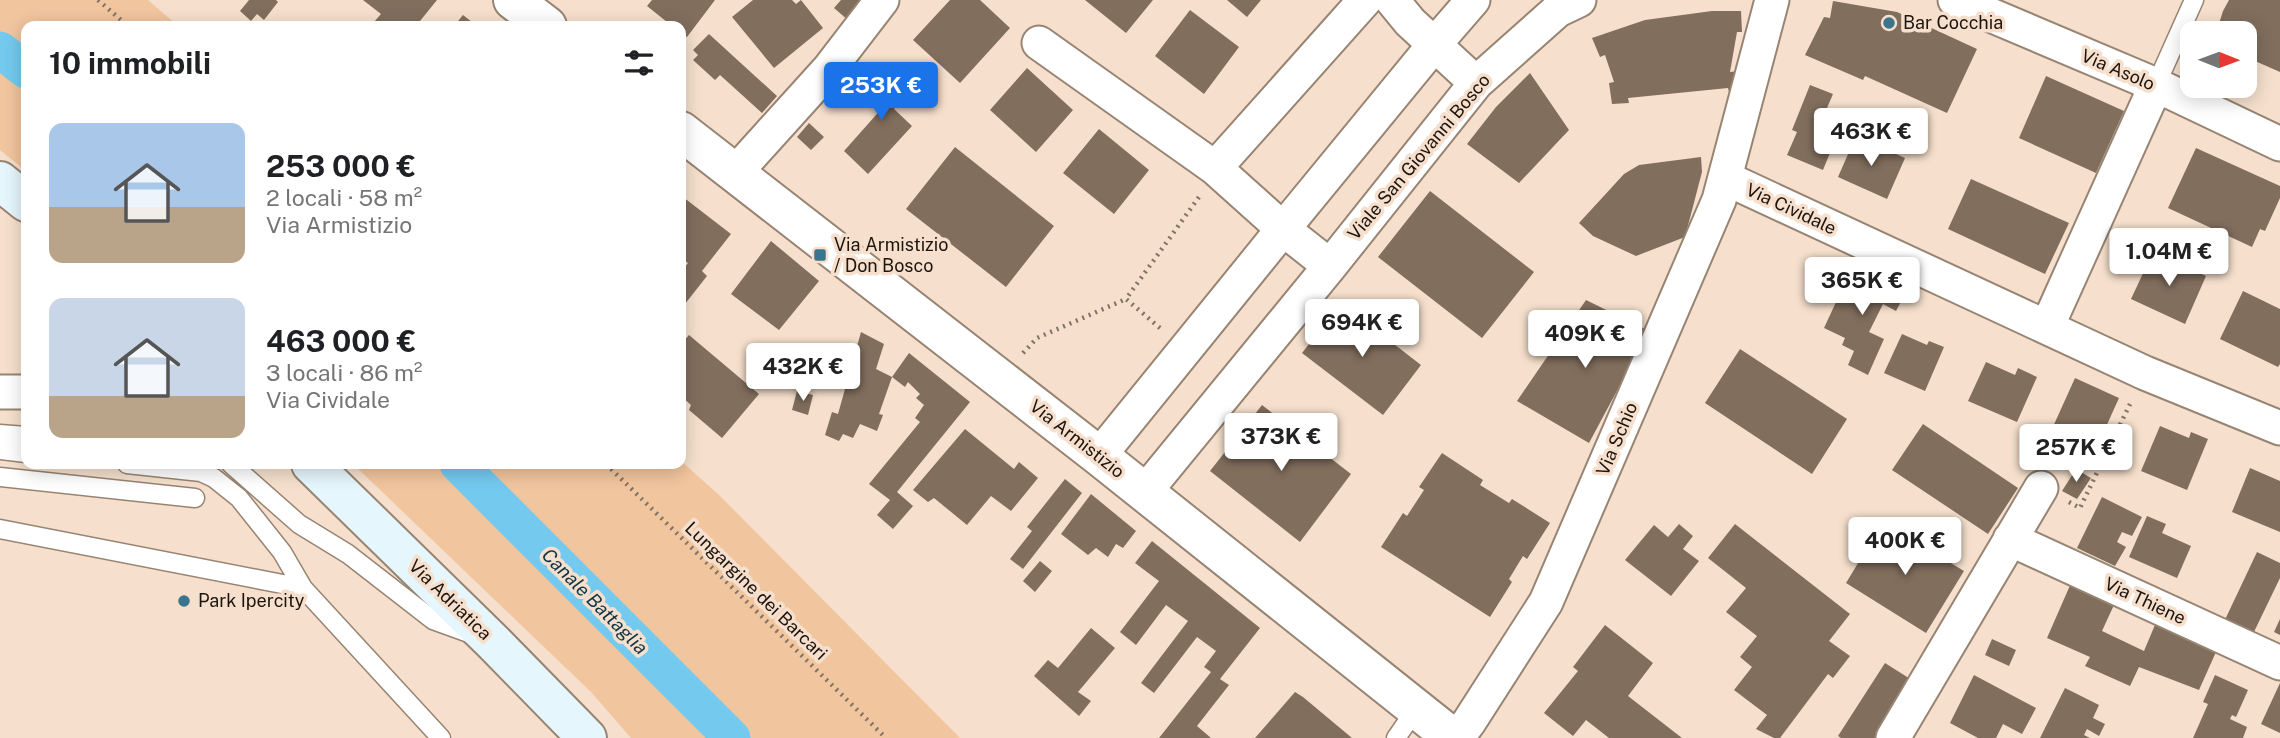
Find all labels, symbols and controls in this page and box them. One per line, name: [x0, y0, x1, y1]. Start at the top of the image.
place label: Bar Cocchia: [1903, 12, 2003, 33]
marker: Bar Cocchia: [1881, 15, 1897, 31]
north arrow: [2180, 21, 2258, 98]
map controls: [2180, 21, 2257, 98]
icon: filters: [620, 44, 658, 82]
text: 10 immobili: [49, 45, 211, 81]
street label: Via Asolo: [2078, 45, 2158, 94]
pin: 253K €: [824, 62, 938, 122]
street label: Viale San Giovanni Bosco: [1343, 69, 1494, 244]
text: 253K €: [840, 71, 922, 98]
pin: 463K €: [1814, 108, 1928, 168]
text: 463K €: [1830, 117, 1912, 144]
text: 253 000 €: [266, 148, 416, 184]
icon: home: [105, 151, 189, 235]
street label: Via Cividale: [1743, 178, 1840, 239]
text: 2 locali · 58 m²: [266, 184, 422, 211]
text: Via Armistizio: [266, 211, 412, 238]
pin: 1.04M €: [2104, 229, 2234, 288]
place label: Via Armistizio / Don Bosco: [834, 234, 948, 276]
text: 1.04M €: [2125, 237, 2213, 264]
marker: Via Armistizio / Don Bosco: [812, 247, 828, 263]
pin: 365K €: [1805, 258, 1919, 317]
text: 365K €: [1821, 266, 1903, 293]
pin: 694K €: [1305, 300, 1419, 359]
text: 694K €: [1321, 308, 1403, 335]
pin: 409K €: [1528, 310, 1642, 370]
text: 409K €: [1544, 319, 1626, 346]
text: 463 000 €: [266, 323, 416, 359]
icon: home: [105, 326, 189, 410]
pin: 432K €: [746, 344, 860, 403]
text: 432K €: [762, 352, 844, 379]
text: 3 locali · 86 m²: [266, 359, 422, 386]
text: Via Cividale: [266, 386, 390, 413]
street label: Via Armistizio: [1026, 395, 1129, 482]
street label: Via Schio: [1592, 399, 1641, 479]
pin: 373K €: [1224, 414, 1338, 473]
text: 373K €: [1240, 422, 1322, 449]
pin: 257K €: [2019, 424, 2133, 484]
text: 257K €: [2035, 433, 2117, 460]
street label: Lungargine dei Barcari: [681, 517, 832, 664]
pin: 400K €: [1848, 518, 1962, 577]
text: 400K €: [1864, 526, 1946, 553]
water label: Canale Battaglia: [538, 544, 652, 658]
street label: Via Adriatica: [405, 555, 496, 644]
street label: Via Thiene: [2101, 573, 2189, 628]
place label: Park Ipercity: [198, 590, 305, 611]
marker: Park Ipercity: [176, 593, 192, 609]

